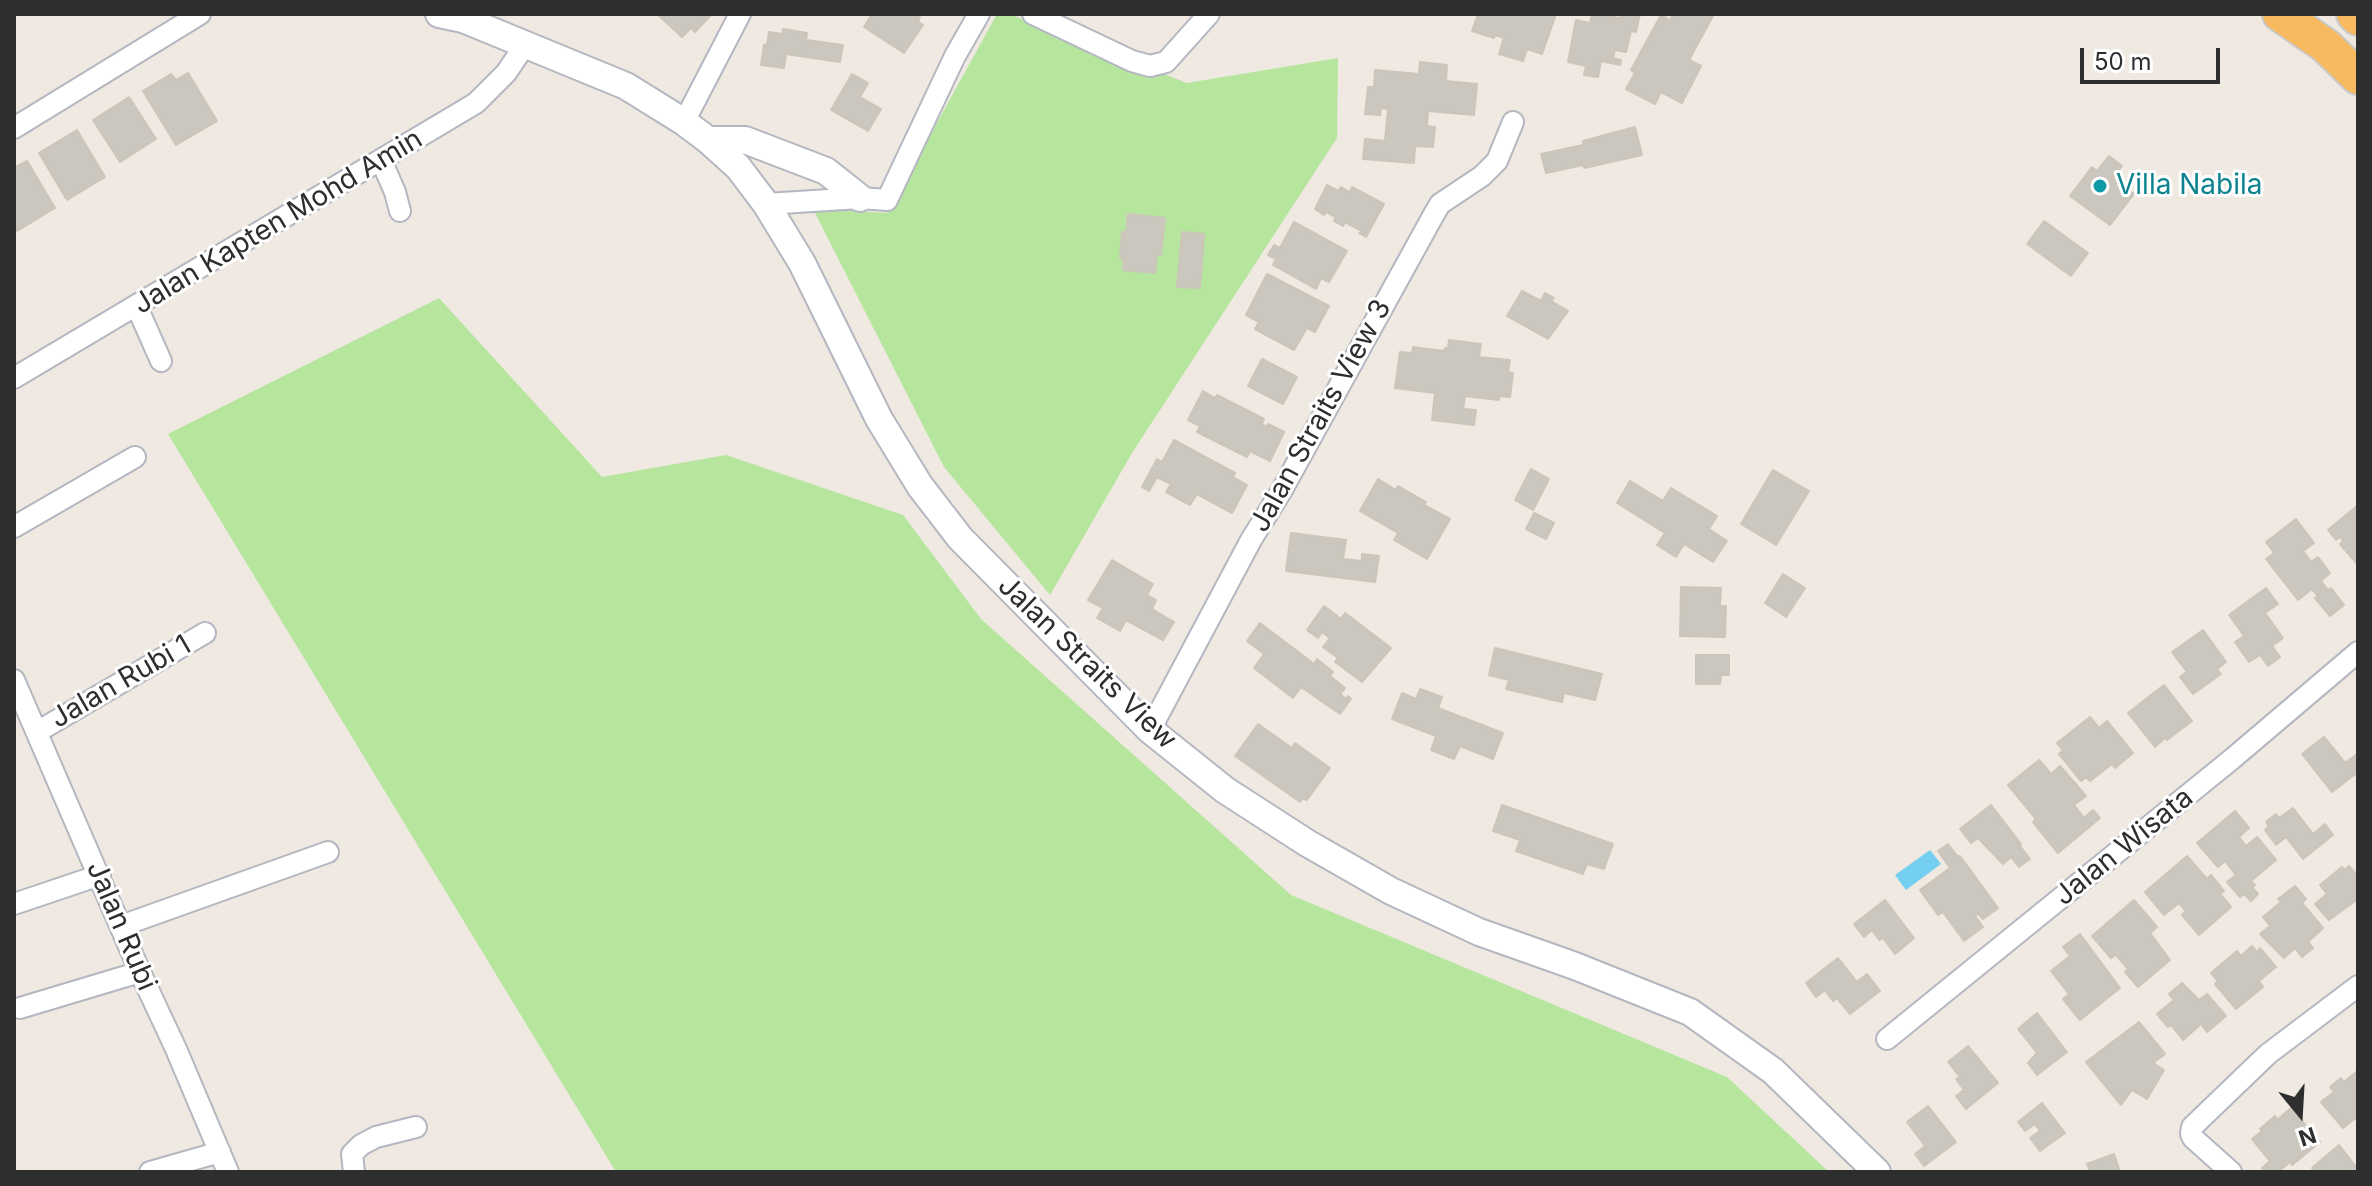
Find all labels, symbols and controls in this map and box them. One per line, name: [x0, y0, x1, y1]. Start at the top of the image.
scale bar: [2084, 32, 2224, 82]
text: 50 m: [2094, 47, 2152, 76]
street label: Jalan Kapten Mohd Amin: [128, 122, 428, 322]
place label: Villa Nabila: [2116, 169, 2263, 203]
marker: Villa Nabila: [2091, 177, 2109, 195]
street label: Jalan Straits View 3: [1243, 294, 1399, 538]
street label: Jalan Straits View: [991, 569, 1183, 757]
street label: Jalan Rubi 1: [45, 628, 197, 736]
street label: Jalan Wisata: [2048, 781, 2200, 913]
street label: Jalan Rubi: [79, 856, 163, 996]
north arrow: [2260, 1074, 2340, 1154]
text: N: [2295, 1122, 2319, 1152]

